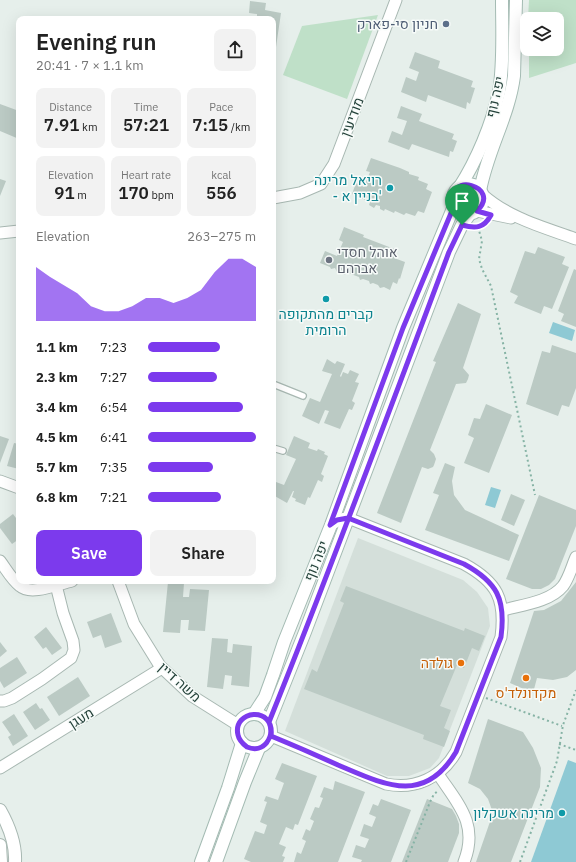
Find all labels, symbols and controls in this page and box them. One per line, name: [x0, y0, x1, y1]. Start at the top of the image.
map controls: [520, 12, 564, 56]
button: layers: [520, 12, 564, 56]
place label: חניון סי-פארק: [357, 15, 438, 33]
marker: חניון סי-פארק: [441, 19, 451, 29]
text: Evening run: [36, 27, 156, 56]
button: share: [214, 29, 256, 71]
text: 20:41 · 7 × 1.1 km: [36, 57, 144, 74]
street label: יפה נוף: [482, 74, 508, 120]
street label: מודיעין: [336, 95, 368, 139]
text: Distance: [49, 100, 92, 114]
text: Time: [134, 100, 158, 114]
text: Pace: [209, 100, 233, 114]
text: 7.91: [44, 114, 80, 136]
text: 57:21: [123, 114, 169, 136]
text: 7:15: [192, 114, 228, 136]
text: km: [80, 120, 98, 134]
text: /km: [228, 120, 250, 134]
text: Elevation: [48, 168, 93, 182]
text: Heart rate: [121, 168, 171, 182]
text: kcal: [211, 168, 231, 182]
place label: רויאל מרינה - בניין א': [314, 171, 382, 205]
text: 91: [54, 182, 75, 204]
text: 170: [118, 182, 149, 204]
text: 556: [206, 182, 237, 204]
marker: רויאל מרינה - בניין א': [385, 183, 395, 193]
pin: [445, 184, 479, 225]
text: m: [75, 188, 87, 202]
text: bpm: [149, 188, 174, 202]
icon: arrive: [451, 190, 473, 212]
text: Elevation: [36, 228, 90, 245]
text: 263–275 m: [187, 228, 256, 245]
place label: אוהל חסדי אברהם: [337, 243, 398, 277]
marker: אוהל חסדי אברהם: [324, 255, 334, 265]
marker: קברים מהתקופה הרומית: [321, 294, 331, 304]
place label: קברים מהתקופה הרומית: [278, 305, 374, 339]
text: 1.1 km: [36, 339, 78, 356]
text: 7:23: [100, 339, 127, 356]
text: 2.3 km: [36, 369, 78, 386]
text: 7:27: [100, 369, 127, 386]
text: 3.4 km: [36, 399, 78, 416]
text: 6:54: [100, 399, 127, 416]
text: 4.5 km: [36, 429, 78, 446]
text: 6:41: [100, 429, 127, 446]
text: 5.7 km: [36, 459, 78, 476]
text: 7:35: [100, 459, 127, 476]
text: 6.8 km: [36, 489, 78, 506]
text: 7:21: [100, 489, 127, 506]
button: Save: [36, 530, 142, 576]
button: Share: [150, 530, 256, 576]
street label: יפה נוף: [300, 538, 332, 584]
place label: גולדה: [421, 654, 453, 672]
street label: משה דיין: [155, 658, 205, 706]
marker: גולדה: [456, 658, 466, 668]
marker: מקדונלד'ס: [521, 673, 531, 683]
place label: מקדונלד'ס: [496, 684, 556, 702]
street label: מעגן: [65, 703, 97, 733]
place label: מרינה אשקלון: [473, 804, 554, 822]
marker: מרינה אשקלון: [557, 808, 567, 818]

